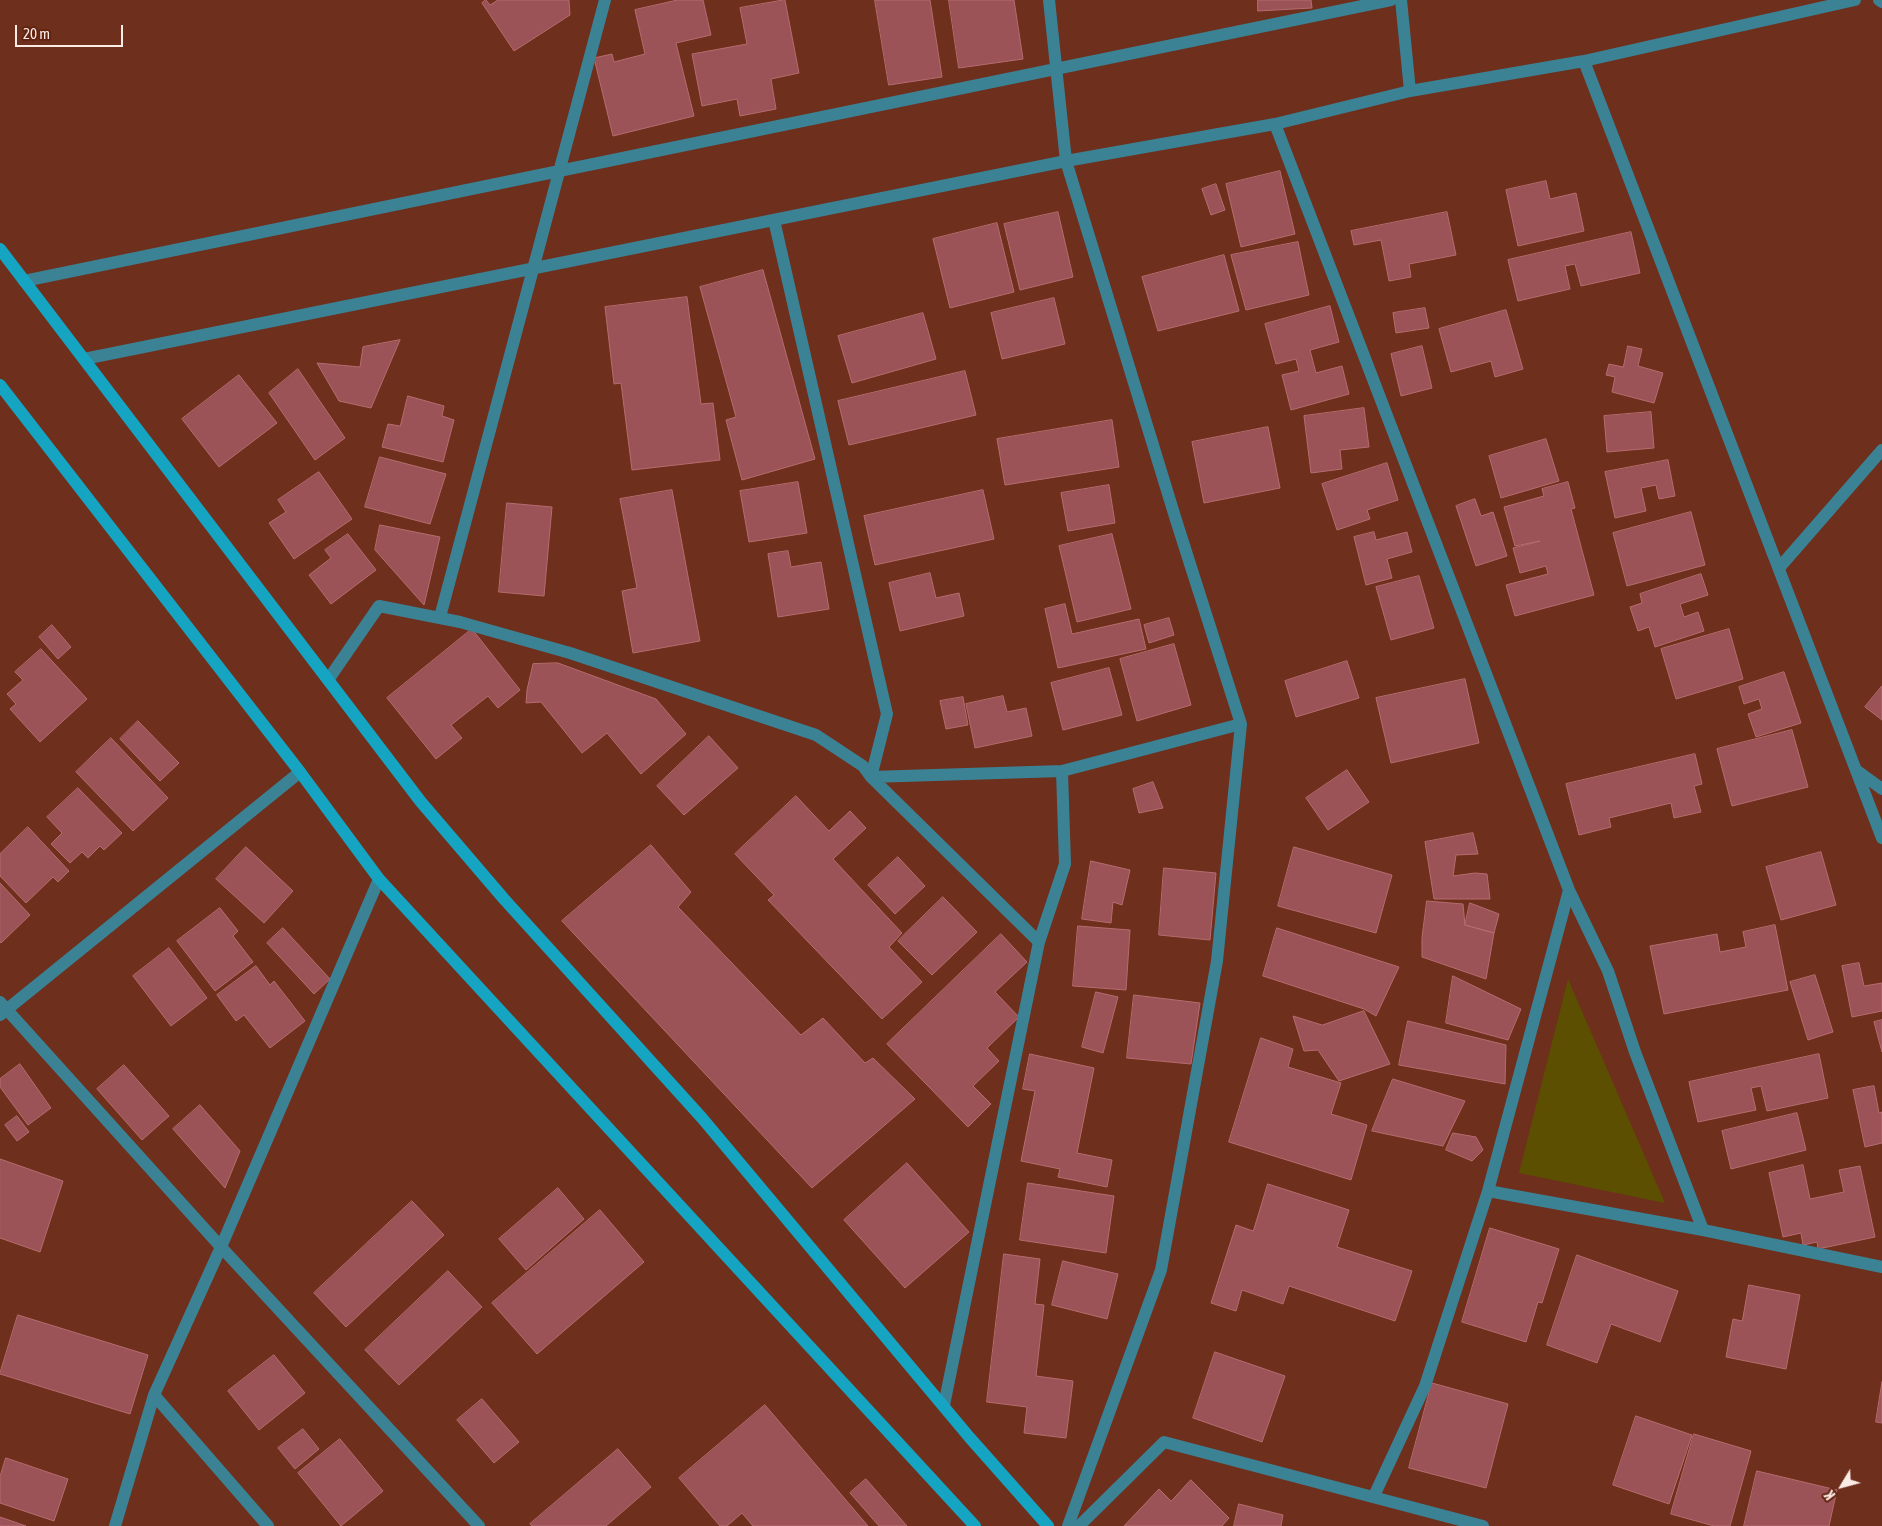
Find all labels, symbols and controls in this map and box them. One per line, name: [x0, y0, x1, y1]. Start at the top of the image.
scale bar: [18, 15, 125, 47]
text: 20 m: [23, 25, 50, 42]
north arrow: [1817, 1461, 1867, 1511]
text: K: [1822, 1487, 1838, 1503]

